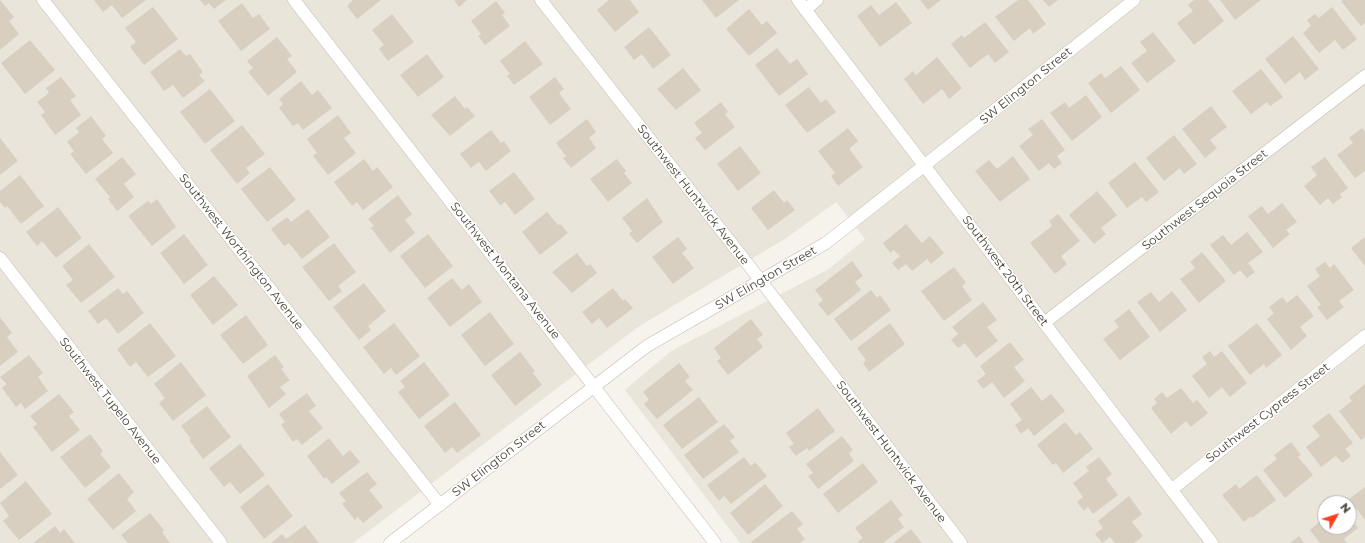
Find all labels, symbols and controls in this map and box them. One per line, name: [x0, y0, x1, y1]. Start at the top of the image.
street label: SW Elington Street: [977, 44, 1075, 128]
street label: Southwest Huntwick Avenue: [634, 122, 752, 268]
street label: Southwest Sequoia Street: [1139, 146, 1271, 254]
street label: Southwest Worthington Avenue: [176, 171, 306, 333]
street label: Southwest Montana Avenue: [447, 200, 563, 342]
street label: Southwest 20th Street: [959, 213, 1051, 329]
street label: SW Elington Street: [713, 243, 819, 313]
street label: Southwest Tupelo Avenue: [56, 335, 164, 467]
street label: Southwest Cypress Street: [1203, 360, 1333, 466]
street label: Southwest Huntwick Avenue: [833, 378, 949, 526]
street label: SW Elington Street: [450, 418, 548, 500]
north arrow: [1317, 495, 1357, 535]
text: N: [1337, 500, 1354, 516]

